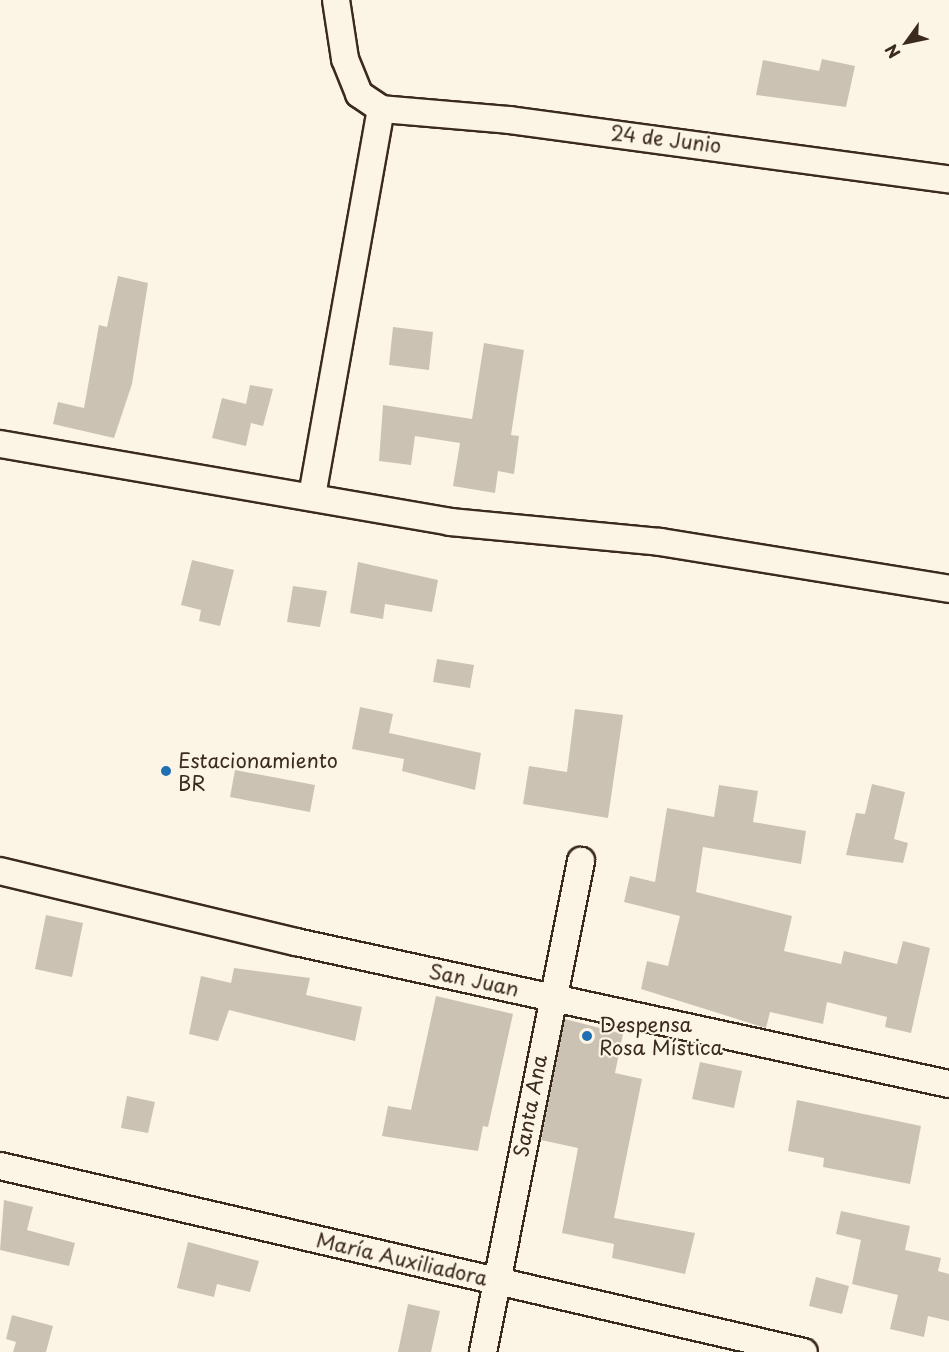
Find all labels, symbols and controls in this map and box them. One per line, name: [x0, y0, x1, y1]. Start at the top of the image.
north arrow: [877, 12, 937, 72]
text: N: [878, 40, 905, 64]
street label: 24 de Junio: [608, 120, 724, 158]
place label: Estacionamiento BR: [178, 748, 338, 795]
marker: Estacionamiento BR: [159, 764, 173, 778]
street label: San Juan: [427, 959, 521, 1001]
place label: Despensa Rosa Mística: [599, 1012, 721, 1059]
marker: Despensa Rosa Mística: [580, 1029, 594, 1043]
street label: Santa Ana: [508, 1053, 552, 1159]
street label: María Auxiliadora: [314, 1228, 490, 1290]

